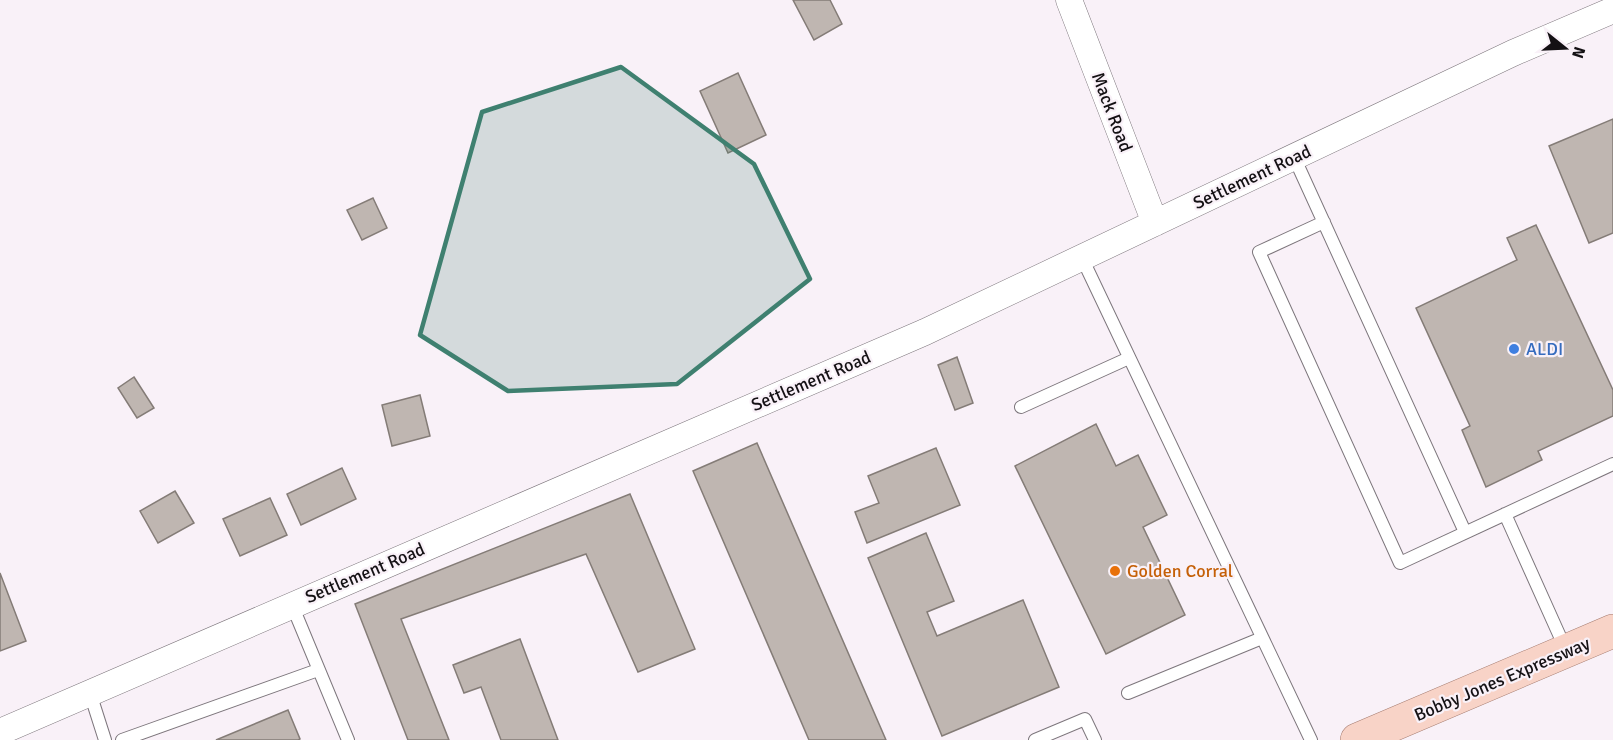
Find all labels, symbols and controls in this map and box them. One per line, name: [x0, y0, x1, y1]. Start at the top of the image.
north arrow: [1535, 18, 1595, 78]
text: N: [1567, 44, 1590, 61]
street label: Mack Road: [1087, 69, 1137, 155]
street label: Settlement Road: [1189, 140, 1315, 214]
place label: ALDI: [1526, 338, 1563, 360]
marker: ALDI: [1507, 342, 1521, 356]
street label: Settlement Road: [748, 346, 874, 416]
street label: Settlement Road: [302, 538, 428, 608]
place label: Golden Corral: [1127, 560, 1233, 582]
marker: Golden Corral: [1108, 564, 1122, 578]
street label: Bobby Jones Expressway: [1411, 632, 1594, 726]

